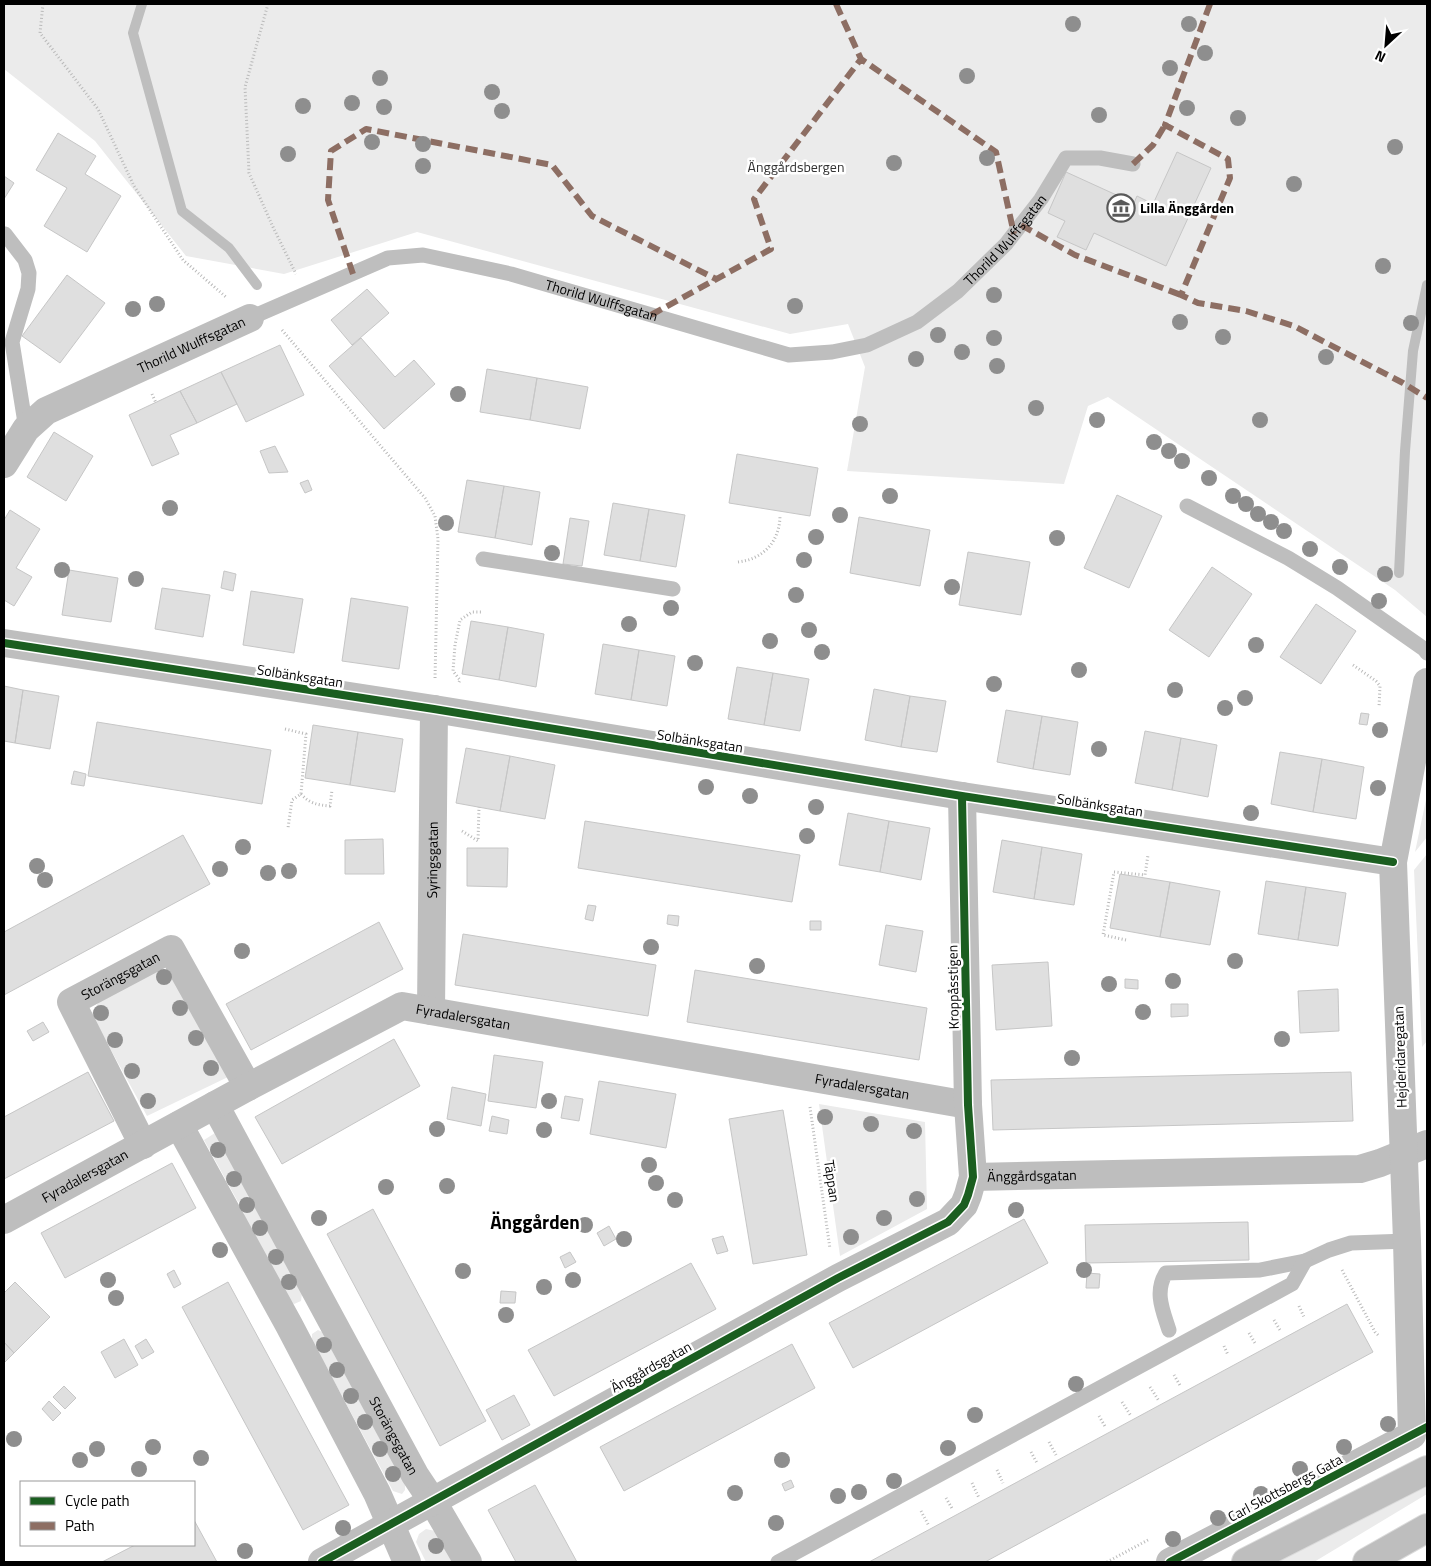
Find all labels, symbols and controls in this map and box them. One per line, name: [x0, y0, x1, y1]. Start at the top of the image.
north arrow: [1361, 20, 1411, 70]
text: N: [1371, 46, 1389, 69]
park label: Änggårdsbergen: [748, 156, 844, 177]
street label: Thorild Wulffsgatan: [958, 189, 1051, 290]
museum icon: Lilla Änggården: [1106, 193, 1136, 223]
place label: Lilla Änggården: [1140, 197, 1234, 218]
street label: Thorild Wulffsgatan: [543, 274, 661, 326]
street label: Thorild Wulffsgatan: [134, 311, 248, 378]
street label: Solbänksgatan: [256, 658, 345, 693]
street label: Solbänksgatan: [656, 723, 745, 758]
street label: Solbänksgatan: [1056, 787, 1145, 822]
street label: Syringsgatan: [421, 821, 443, 899]
street label: Kroppåsstigen: [941, 945, 964, 1029]
street label: Storängsgatan: [77, 946, 163, 1005]
street label: Fyradalersgatan: [414, 998, 512, 1035]
street label: Hejderidaregatan: [1387, 1006, 1412, 1108]
street label: Fyradalersgatan: [813, 1067, 911, 1105]
street label: Fyradalersgatan: [38, 1143, 132, 1208]
street label: Täppan: [819, 1158, 846, 1203]
street label: Änggårdsgatan: [987, 1164, 1077, 1187]
district label: Änggården: [490, 1207, 580, 1236]
street label: Änggårdsgatan: [607, 1336, 695, 1397]
street label: Storängsgatan: [364, 1392, 424, 1479]
street label: Carl Skottsbergs Gata: [1224, 1448, 1346, 1527]
legend: [20, 1481, 195, 1546]
text: Cycle path: [65, 1489, 130, 1512]
text: Path: [65, 1514, 95, 1537]

